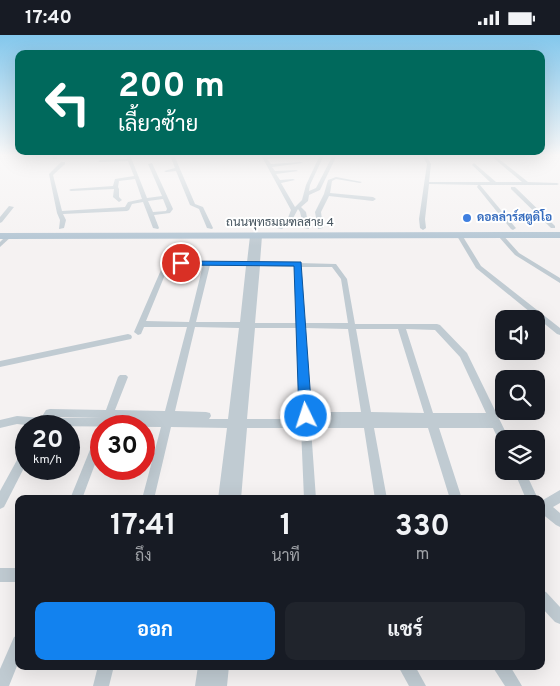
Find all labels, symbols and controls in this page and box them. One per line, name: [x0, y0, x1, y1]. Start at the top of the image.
text: 17:40: [25, 6, 72, 30]
text: 200 m: [118, 65, 225, 109]
icon: left: [35, 70, 100, 135]
text: เลี้ยวซ้าย: [118, 112, 198, 139]
place label: ดอลล่าร์สตูดิโอ: [477, 209, 552, 226]
marker: ดอลล่าร์สตูดิโอ: [461, 212, 473, 224]
street label: ถนนพุทธมณฑลสาย 4: [226, 215, 334, 231]
pin: [160, 242, 202, 284]
icon: arrive: [167, 249, 195, 277]
map controls: [495, 310, 545, 480]
button: sound: [495, 310, 545, 360]
button: search: [495, 370, 545, 420]
position arrow: [279, 389, 331, 441]
speed limit sign: 30: [90, 415, 155, 480]
text: 20: [32, 425, 63, 457]
button: layers: [495, 430, 545, 480]
text: km/h: [33, 452, 62, 468]
text: 17:41: [110, 508, 177, 545]
text: 1: [280, 508, 292, 545]
text: 330: [395, 509, 450, 546]
text: m: [416, 545, 429, 565]
text: ถึง: [135, 547, 152, 567]
text: นาที: [271, 547, 300, 567]
button: ออก: [35, 602, 275, 660]
button: แชร์: [285, 602, 525, 660]

